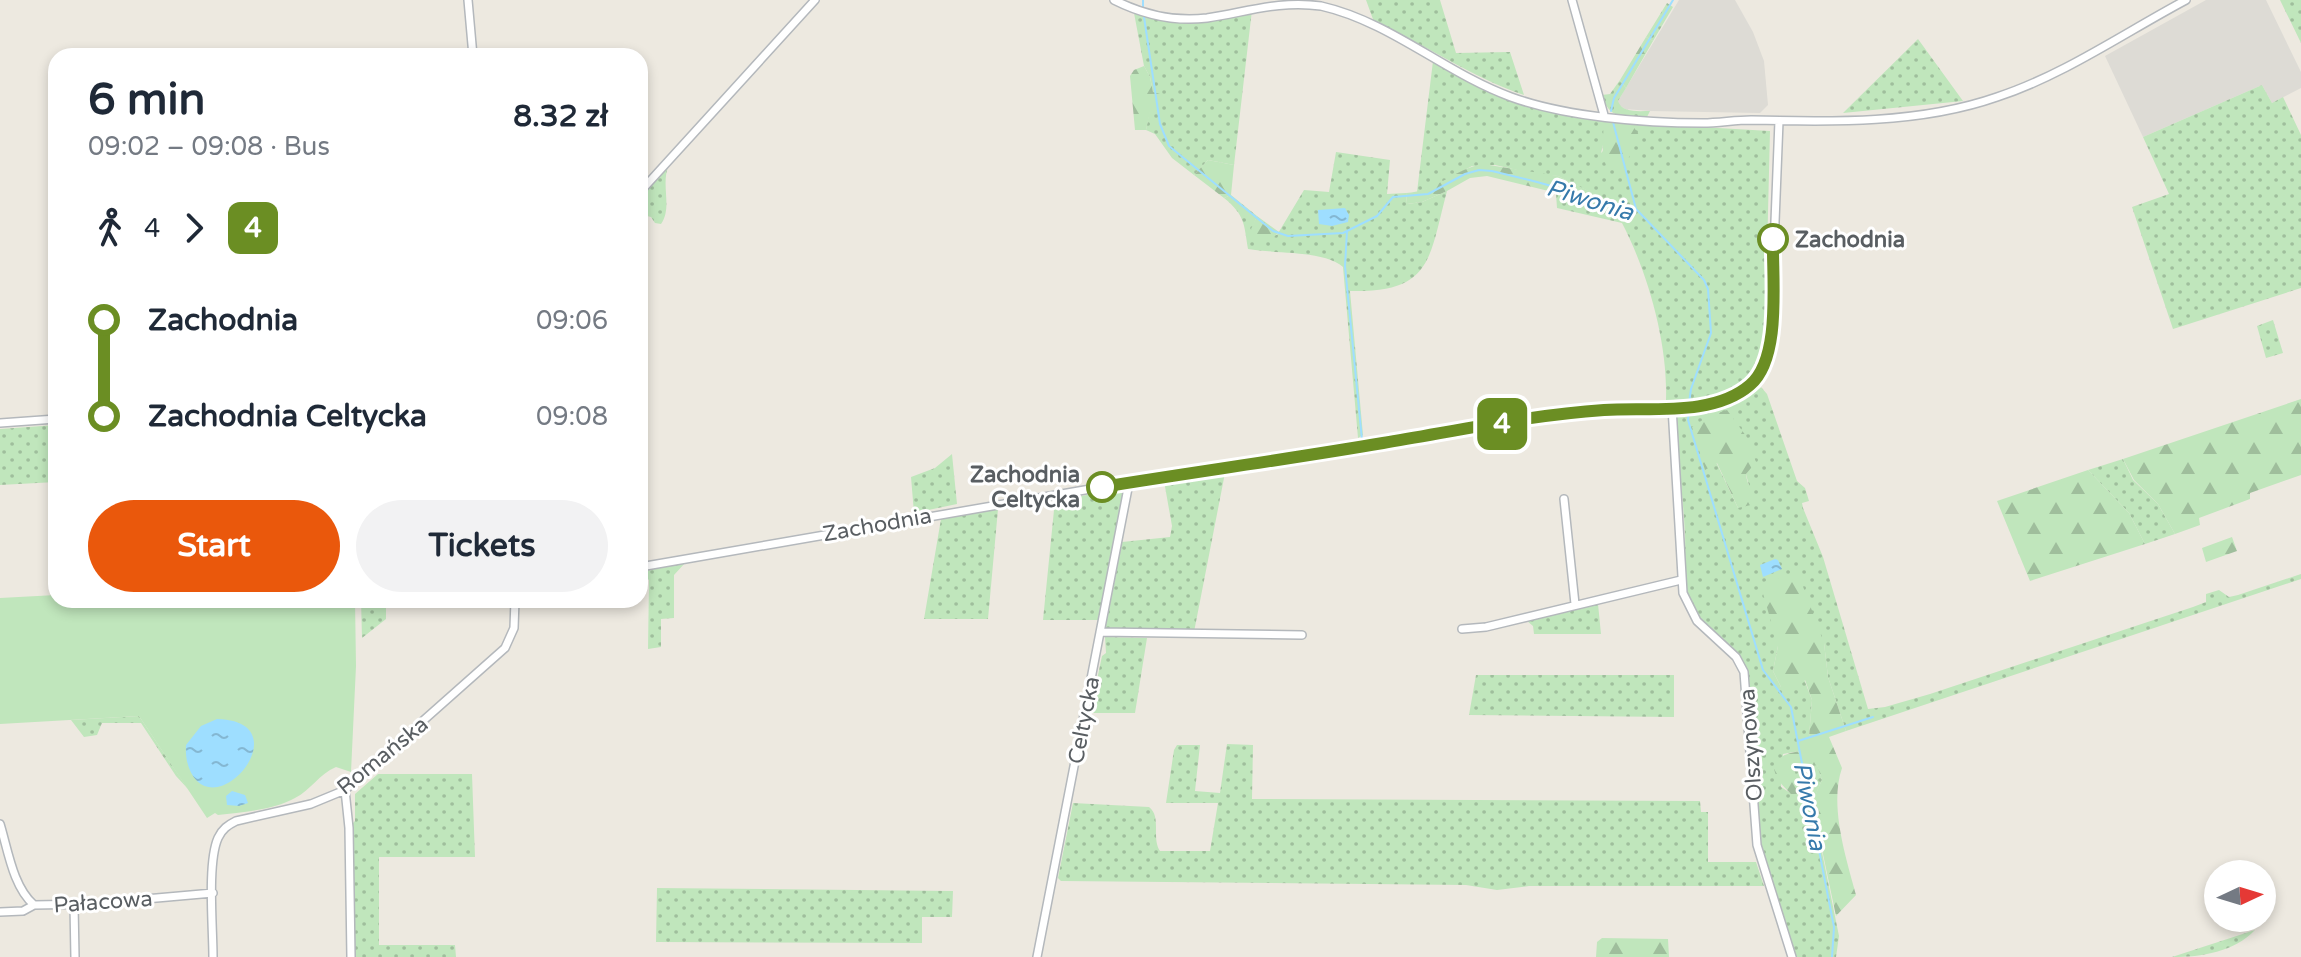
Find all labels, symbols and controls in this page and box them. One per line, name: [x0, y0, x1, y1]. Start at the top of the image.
text: 6 min: [88, 74, 205, 127]
text: 8.32 zł: [513, 98, 608, 135]
text: 09:02 – 09:08 · Bus: [88, 131, 330, 162]
water label: Piwonia: [1543, 174, 1637, 228]
icon: walk: [88, 206, 132, 250]
icon: forward: [172, 206, 216, 250]
text: 4: [244, 211, 262, 245]
text: 4: [144, 213, 160, 244]
marker: Zachodnia: [1758, 224, 1788, 254]
place label: Zachodnia: [1795, 227, 1905, 253]
text: Zachodnia: [148, 302, 298, 339]
text: 09:06: [536, 305, 608, 336]
text: Zachodnia Celtycka: [148, 398, 427, 435]
line badge: 4: [1476, 398, 1528, 450]
text: 09:08: [536, 401, 608, 432]
text: 4: [1493, 407, 1511, 441]
place label: Zachodnia Celtycka: [970, 462, 1080, 513]
marker: Zachodnia Celtycka: [1087, 472, 1117, 502]
button: Start: [88, 500, 340, 592]
button: Tickets: [356, 500, 608, 592]
street label: Zachodnia: [821, 503, 934, 547]
street label: Celtycka: [1063, 674, 1105, 766]
street label: Olszynowa: [1734, 688, 1768, 802]
street label: Romańska: [332, 711, 433, 800]
water label: Piwonia: [1787, 759, 1832, 853]
north arrow: [2204, 860, 2276, 932]
map controls: [2204, 860, 2276, 932]
street label: Pałacowa: [53, 886, 153, 918]

